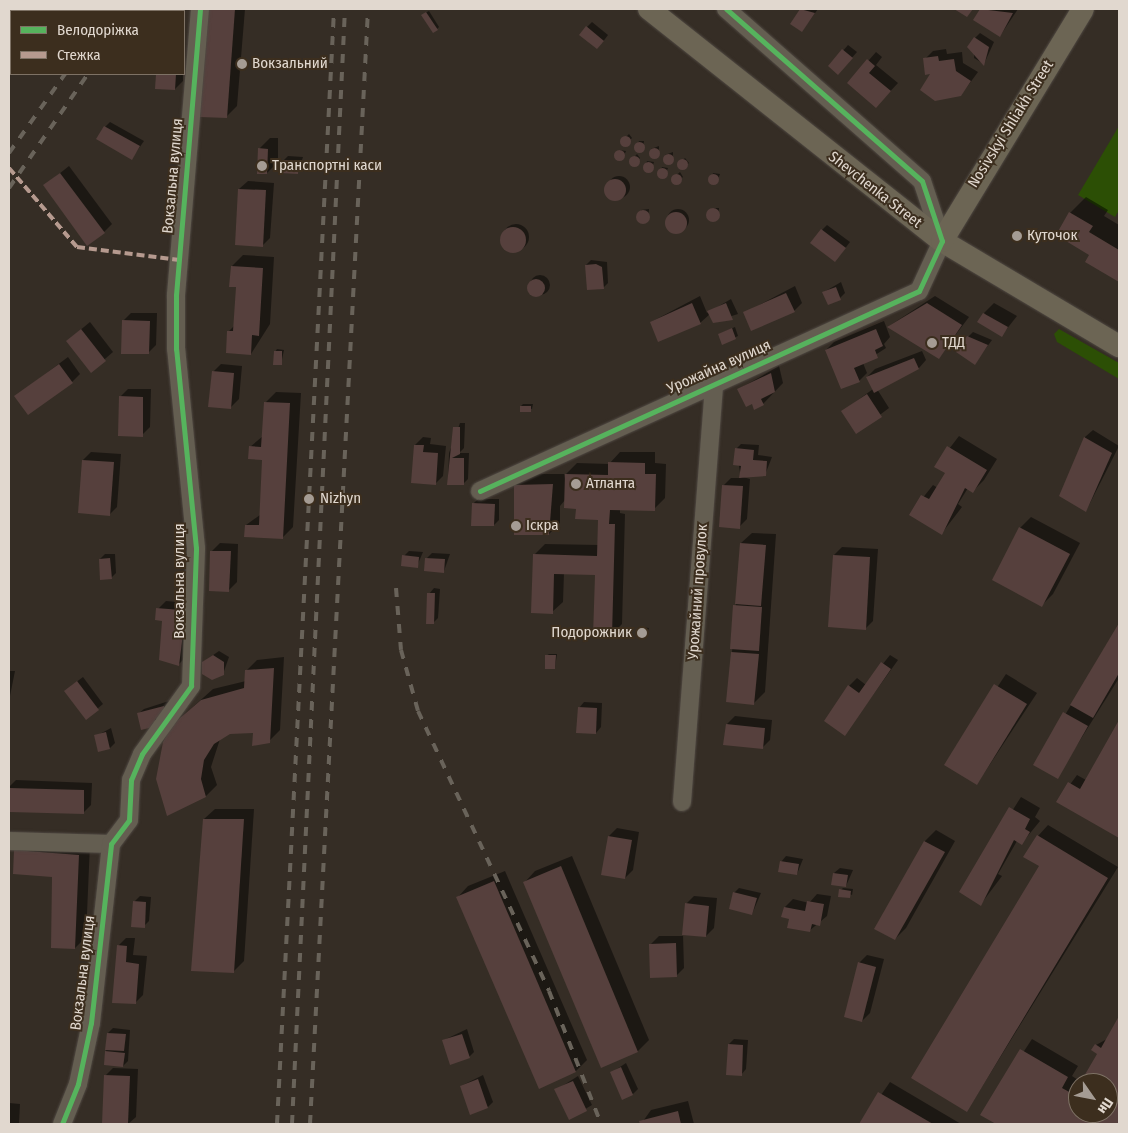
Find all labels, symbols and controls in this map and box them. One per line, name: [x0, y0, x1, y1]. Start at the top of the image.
legend: [10, 10, 185, 75]
text: Велодоріжка: [57, 21, 139, 39]
text: Стежка: [57, 46, 101, 64]
place label: Вокзальний: [252, 55, 328, 73]
street label: Nosivskyi Shliakh Street: [964, 57, 1058, 191]
marker: Вокзальний: [236, 58, 248, 70]
street label: Вокзальна вулиця: [159, 118, 187, 234]
street label: Shevchenka Street: [825, 148, 925, 232]
place label: Транспортні каси: [272, 157, 382, 175]
marker: Транспортні каси: [256, 160, 268, 172]
place label: Куточок: [1027, 227, 1078, 245]
marker: Куточок: [1011, 230, 1023, 242]
place label: ТДД: [942, 334, 965, 352]
street label: Урожайна вулиця: [664, 336, 774, 398]
marker: ТДД: [926, 337, 938, 349]
place label: Атланта: [586, 475, 635, 493]
marker: Атланта: [570, 478, 582, 490]
place label: Nizhyn: [320, 490, 361, 508]
marker: Nizhyn: [302, 492, 316, 506]
place label: Іскра: [526, 517, 559, 535]
marker: Іскра: [510, 520, 522, 532]
street label: Вокзальна вулиця: [171, 523, 189, 639]
street label: Урожайний провулок: [684, 524, 712, 660]
place label: Подорожник: [551, 624, 632, 642]
marker: Подорожник: [636, 627, 648, 639]
street label: Вокзальна вулиця: [67, 915, 99, 1031]
north arrow: [1068, 1073, 1118, 1123]
text: Пн: [1094, 1095, 1117, 1117]

